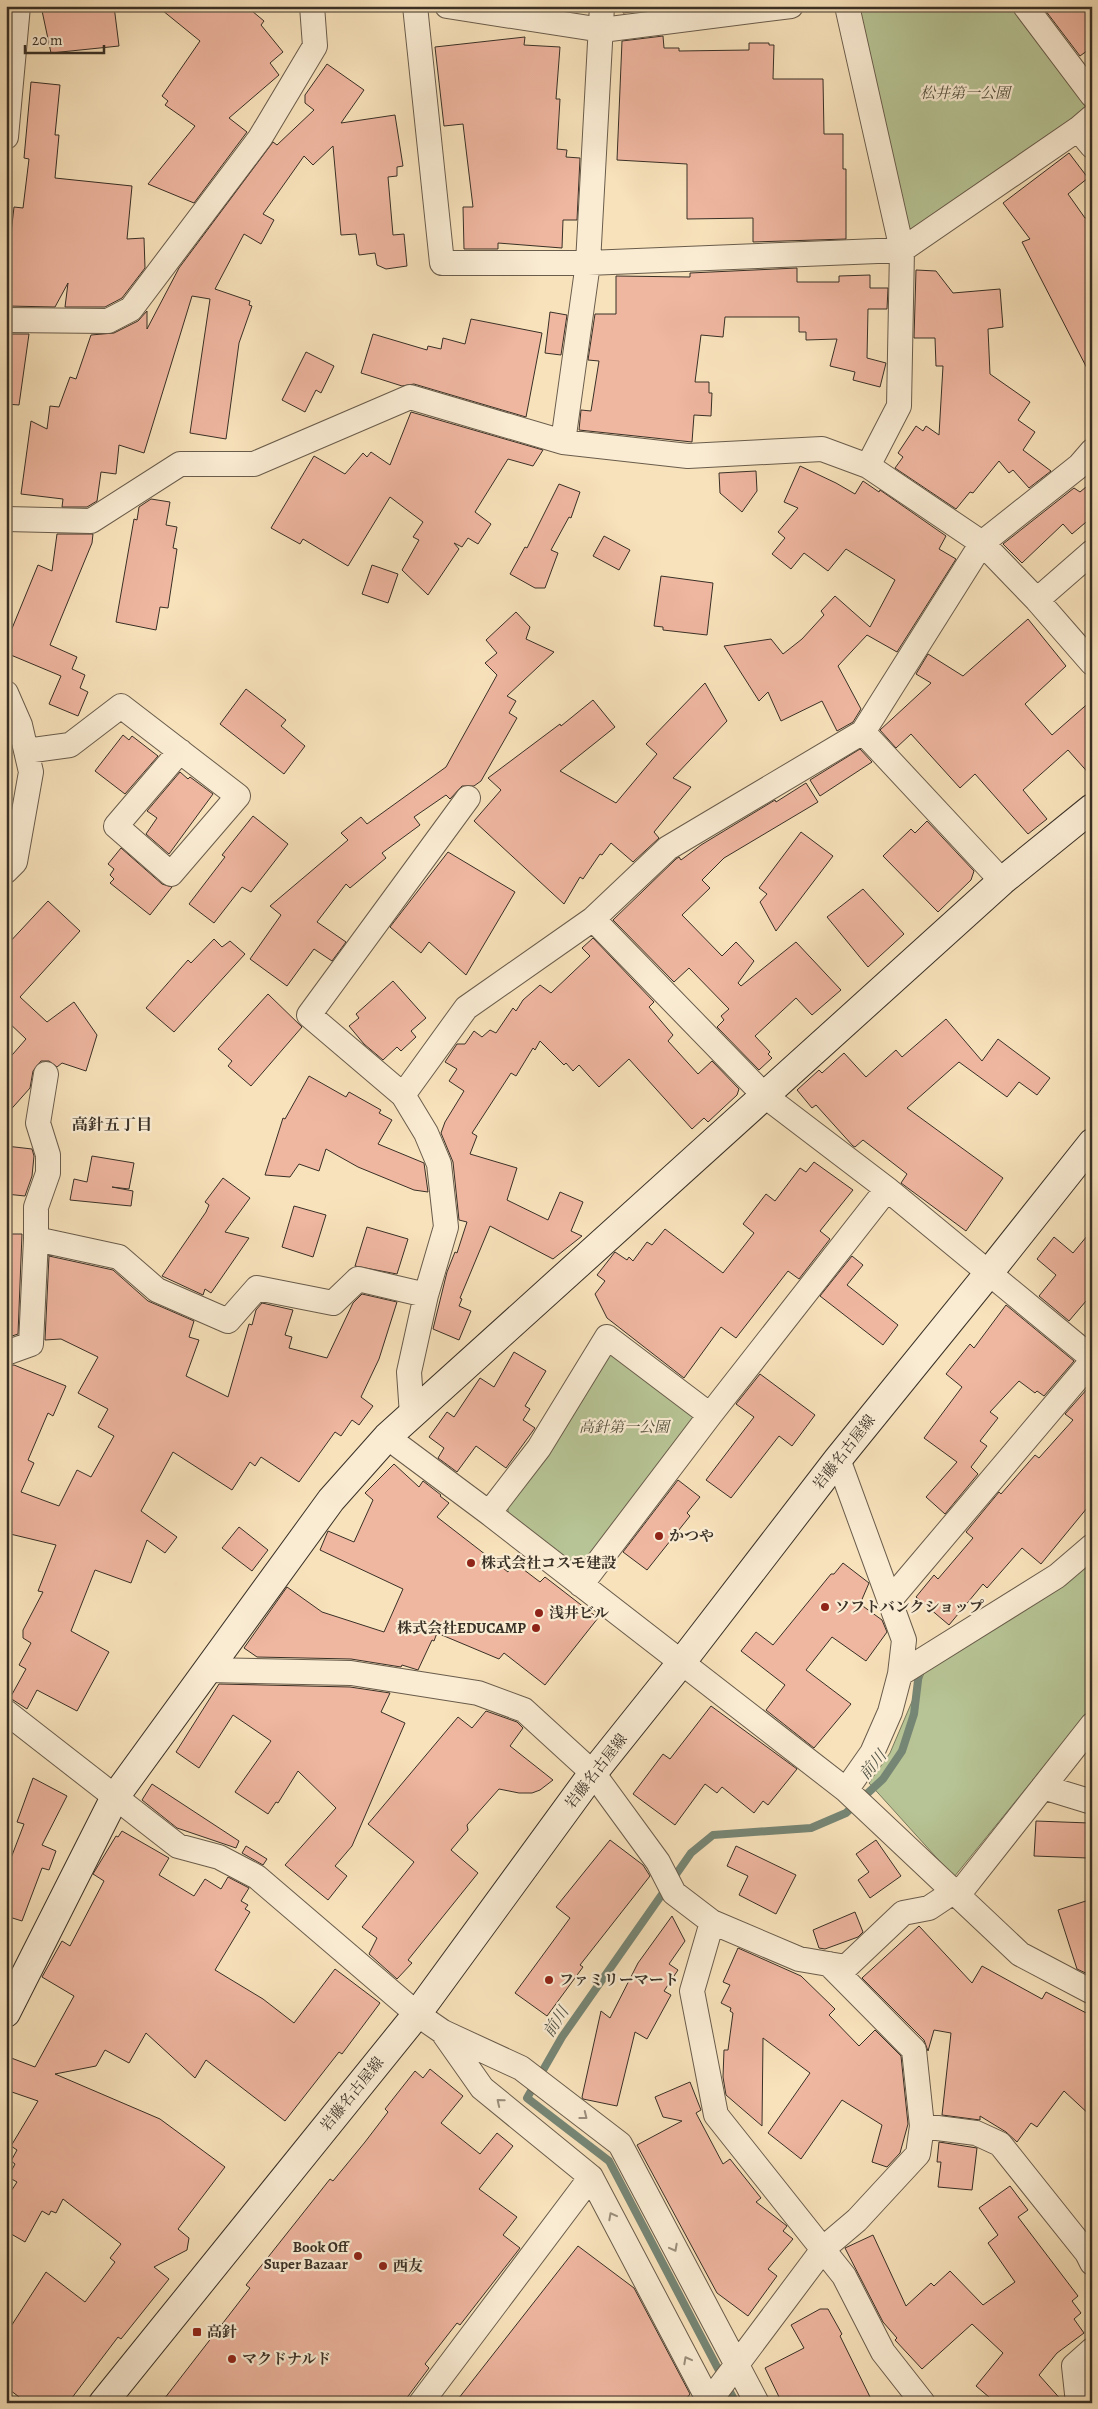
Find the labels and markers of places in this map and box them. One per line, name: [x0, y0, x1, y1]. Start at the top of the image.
place label: かつや: [669, 1526, 714, 1546]
marker: かつや: [653, 1530, 665, 1542]
place label: 株式会社コスモ建設: [481, 1553, 617, 1573]
marker: 株式会社コスモ建設: [465, 1557, 477, 1569]
place label: ソフトバンクショップ: [835, 1597, 984, 1617]
marker: ソフトバンクショップ: [819, 1601, 831, 1613]
place label: 浅井ビル: [549, 1603, 609, 1623]
marker: 浅井ビル: [533, 1607, 545, 1619]
place label: 株式会社EDUCAMP: [397, 1618, 526, 1638]
marker: 株式会社EDUCAMP: [530, 1622, 542, 1634]
place label: ファミリーマート: [559, 1970, 679, 1990]
marker: ファミリーマート: [543, 1974, 555, 1986]
place label: Book Off Super Bazaar: [264, 2237, 350, 2274]
marker: Book Off Super Bazaar: [352, 2250, 364, 2262]
place label: 西友: [393, 2256, 423, 2276]
marker: 西友: [377, 2260, 389, 2272]
place label: 高針: [207, 2322, 237, 2342]
marker: 高針: [191, 2326, 203, 2338]
place label: マクドナルド: [242, 2349, 331, 2369]
marker: マクドナルド: [226, 2353, 238, 2365]

